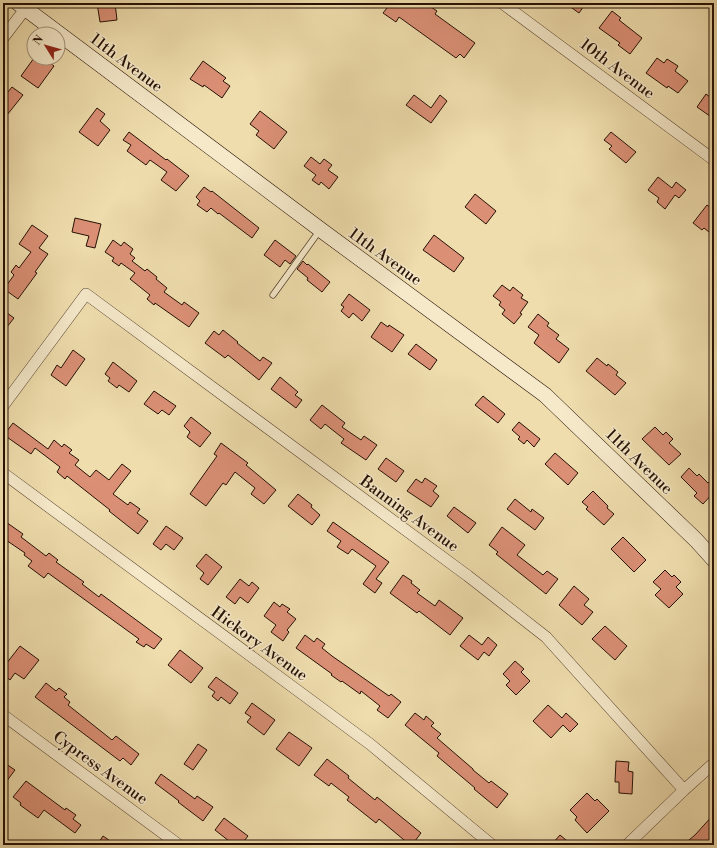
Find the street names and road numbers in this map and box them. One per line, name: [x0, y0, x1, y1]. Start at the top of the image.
street label: 11th Avenue: [86, 29, 167, 97]
street label: 10th Avenue: [576, 34, 659, 103]
street label: 11th Avenue: [345, 224, 426, 290]
street label: 11th Avenue: [602, 425, 677, 499]
street label: Banning Avenue: [355, 471, 463, 556]
street label: Hickory Avenue: [207, 602, 312, 686]
street label: Cypress Avenue: [49, 727, 152, 809]

